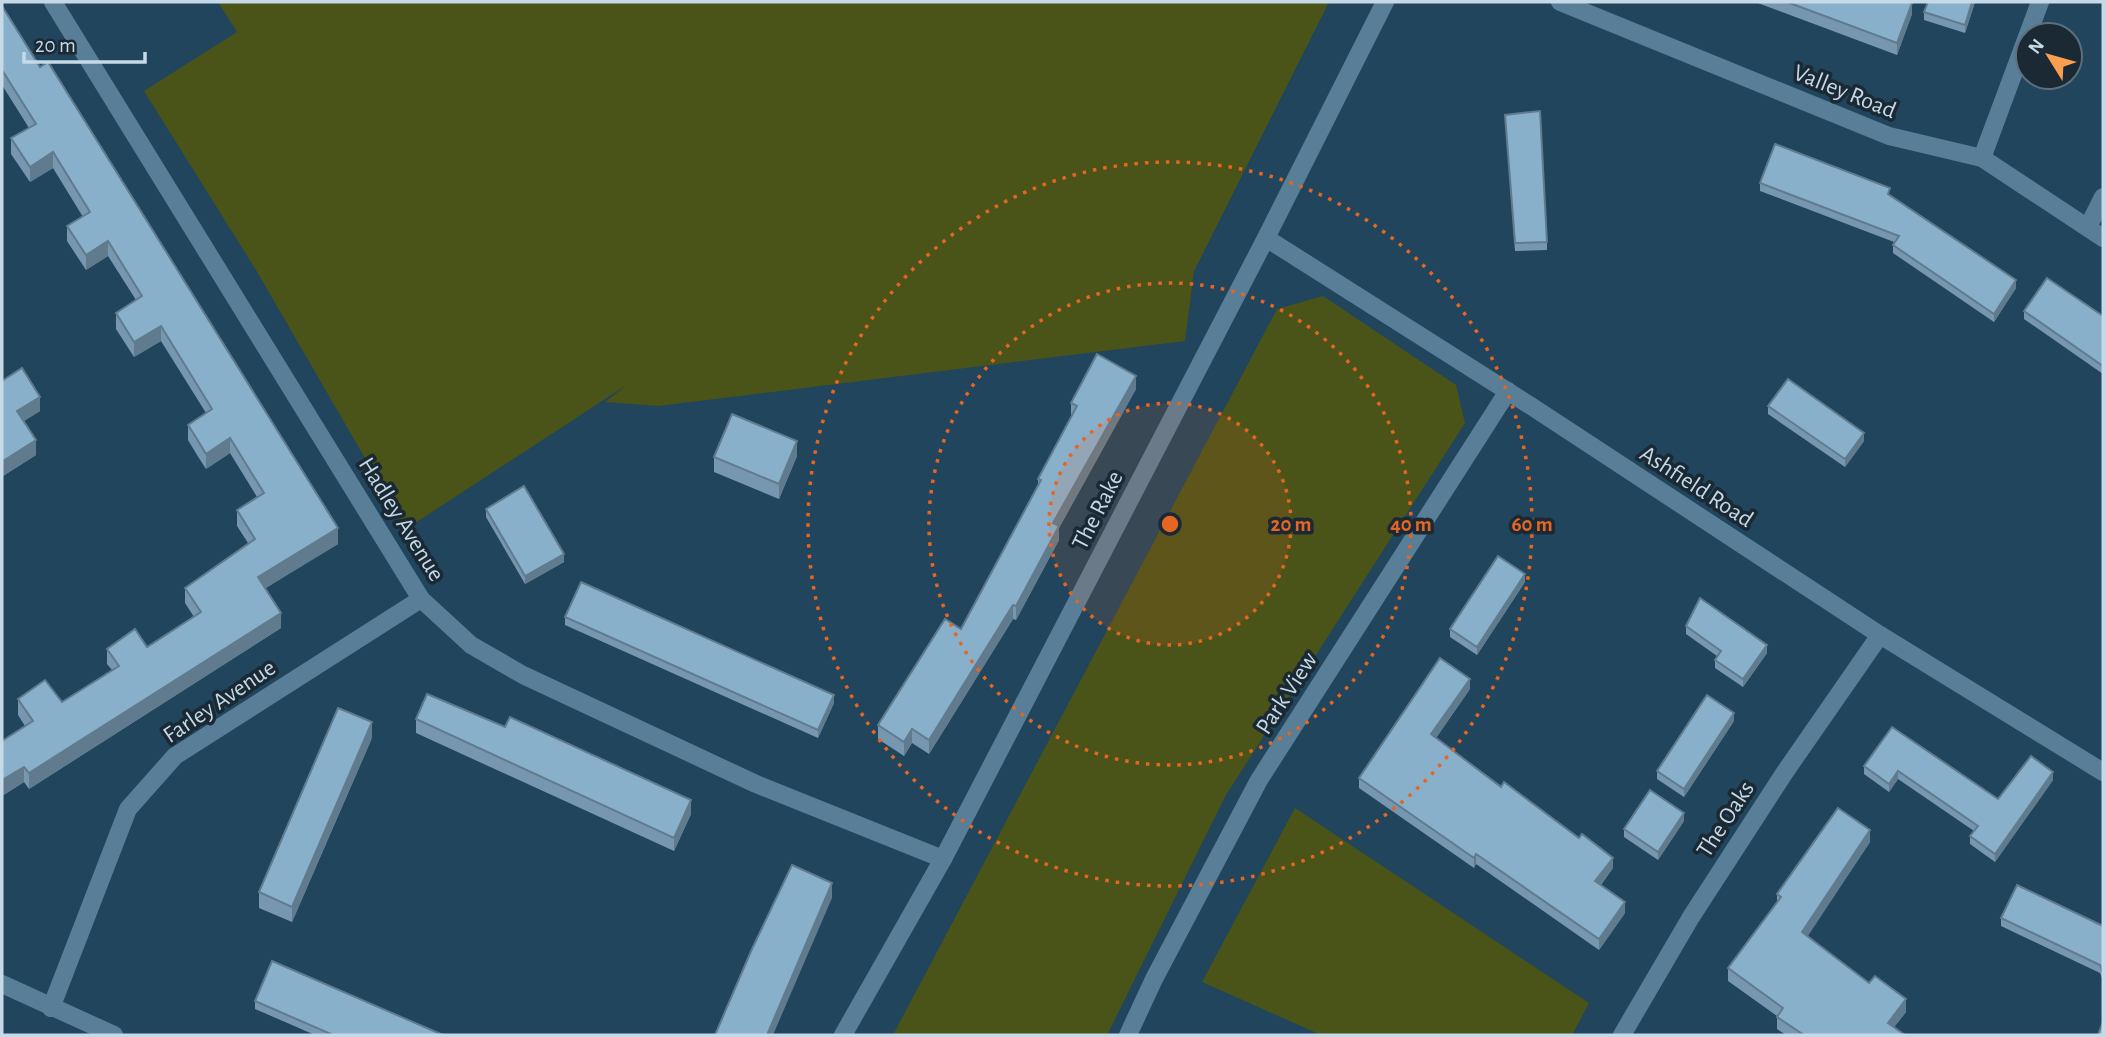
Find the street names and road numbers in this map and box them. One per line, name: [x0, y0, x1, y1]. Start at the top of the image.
street label: Valley Road: [1790, 61, 1899, 123]
street label: Ashfield Road: [1636, 442, 1757, 532]
street label: Hadley Avenue: [354, 454, 449, 586]
street label: The Rake: [1068, 467, 1128, 554]
street label: Park View: [1252, 648, 1322, 739]
street label: Farley Avenue: [159, 656, 280, 748]
street label: The Oaks: [1693, 777, 1759, 862]

